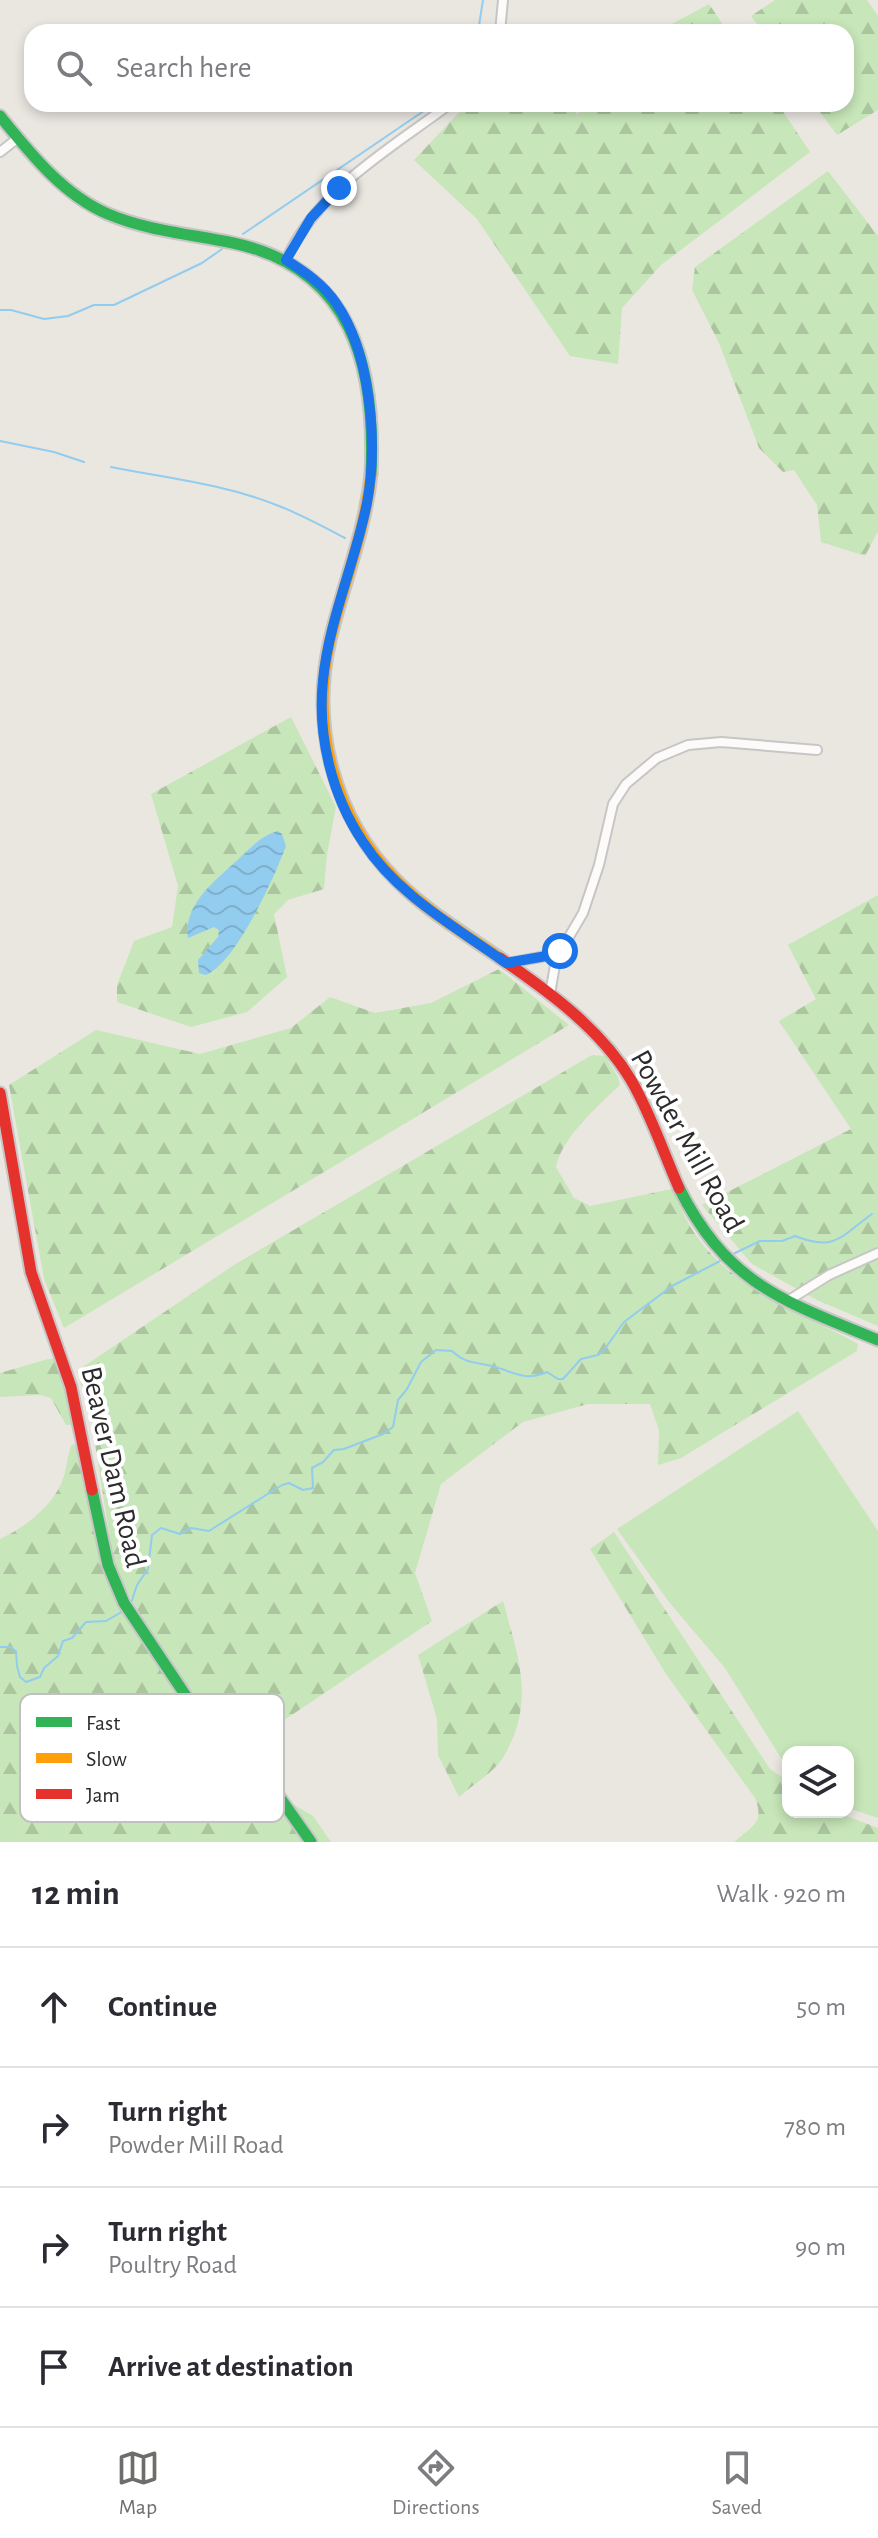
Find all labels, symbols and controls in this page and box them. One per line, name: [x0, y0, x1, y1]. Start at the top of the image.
search box: [24, 24, 854, 112]
icon: search: [52, 46, 96, 90]
text: Search here: [116, 53, 252, 83]
route end: [321, 170, 357, 206]
route start: [542, 933, 578, 969]
street label: Powder Mill Road: [625, 1045, 749, 1237]
street label: Beaver Dam Road: [75, 1364, 151, 1570]
legend: [20, 1694, 284, 1822]
text: Fast: [86, 1712, 120, 1734]
map controls: [782, 1746, 854, 1818]
button: layers: [782, 1746, 854, 1818]
text: Slow: [86, 1748, 127, 1770]
text: Jam: [86, 1784, 120, 1806]
text: 12 min: [32, 1877, 120, 1911]
text: Walk · 920 m: [716, 1881, 846, 1907]
icon: ahead: [32, 1985, 76, 2029]
text: Continue: [108, 1992, 217, 2022]
text: 50 m: [796, 1994, 846, 2020]
text: Turn right: [108, 2097, 227, 2127]
icon: right: [32, 2105, 76, 2149]
text: 780 m: [784, 2114, 846, 2140]
text: Powder Mill Road: [108, 2132, 284, 2158]
text: Turn right: [108, 2217, 227, 2247]
icon: right: [32, 2225, 76, 2269]
text: 90 m: [795, 2234, 846, 2260]
text: Poultry Road: [108, 2252, 237, 2278]
icon: arrive: [32, 2345, 76, 2389]
text: Arrive at destination: [108, 2352, 354, 2382]
tab: Map: [116, 2446, 160, 2520]
tab: Directions: [392, 2446, 480, 2520]
tab: Saved: [712, 2446, 762, 2520]

